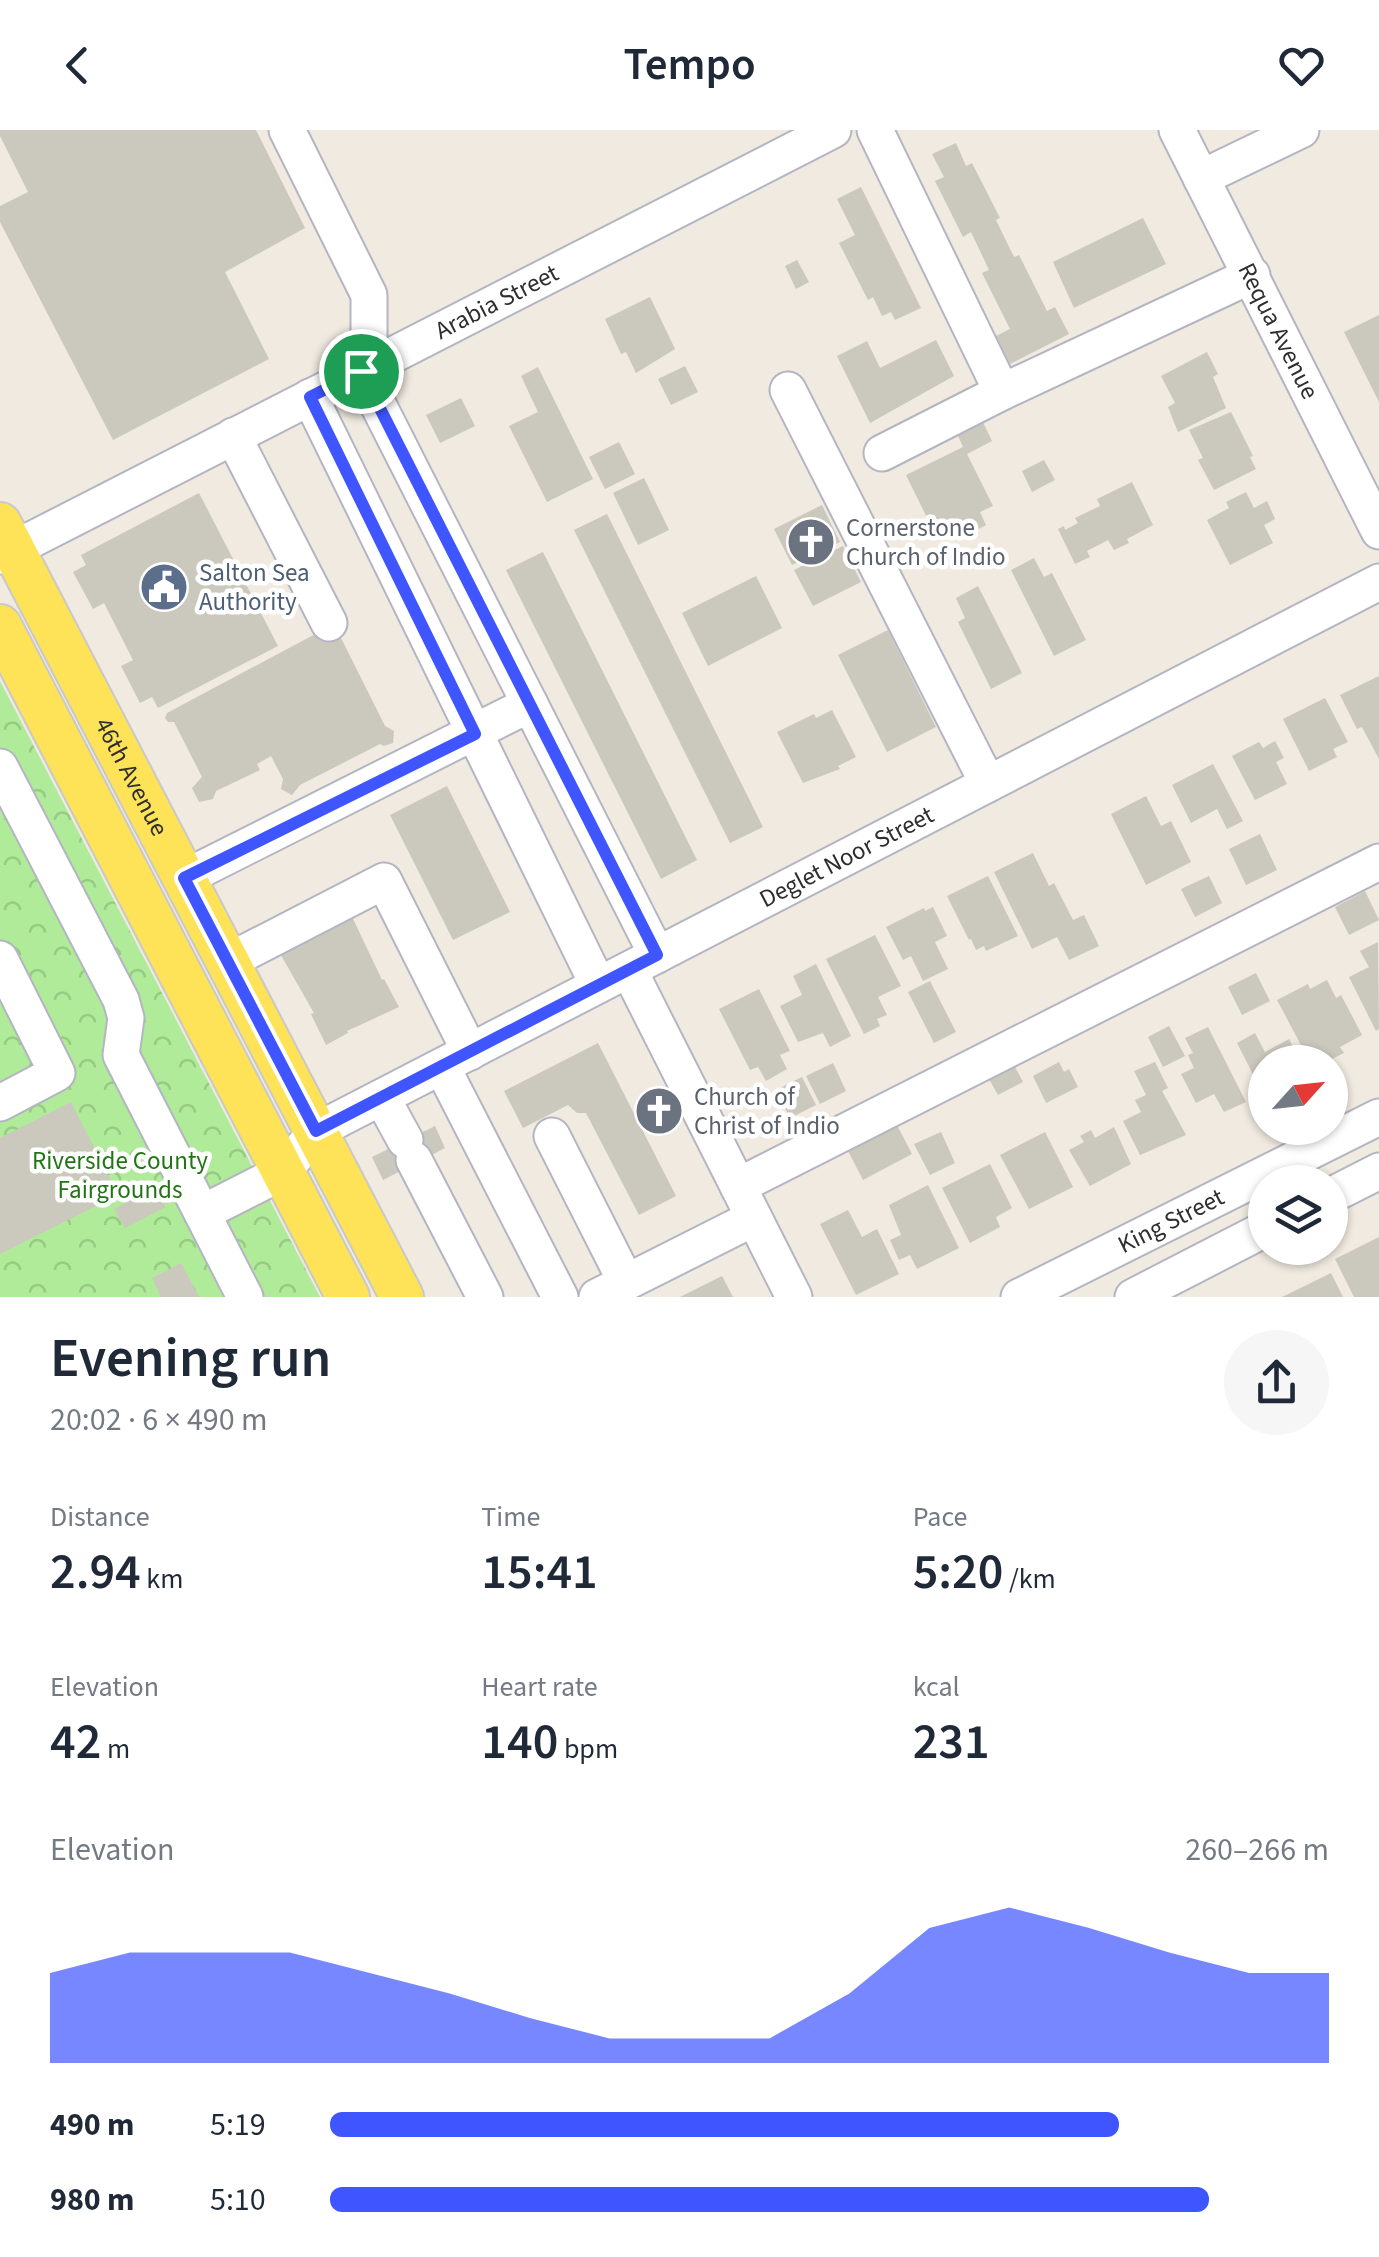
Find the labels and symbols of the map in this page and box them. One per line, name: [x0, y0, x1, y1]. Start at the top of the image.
street label: Arabia Street: [429, 255, 565, 349]
street label: Requa Avenue: [1229, 256, 1328, 405]
pin: [319, 329, 404, 414]
place label: Cornerstone Church of Indio: [846, 510, 1006, 575]
church icon: Cornerstone Church of Indio: [785, 516, 837, 568]
place label: Salton Sea Authority: [199, 555, 310, 620]
public building icon: Salton Sea Authority: [138, 561, 190, 613]
street label: 46th Avenue: [86, 711, 177, 842]
street label: Deglet Noor Street: [753, 797, 941, 917]
north arrow: [1248, 1045, 1348, 1145]
place label: Church of Christ of Indio: [694, 1079, 840, 1144]
church icon: Church of Christ of Indio: [633, 1085, 685, 1137]
park label: Riverside County Fairgrounds: [32, 1143, 208, 1208]
street label: King Street: [1112, 1179, 1231, 1263]

